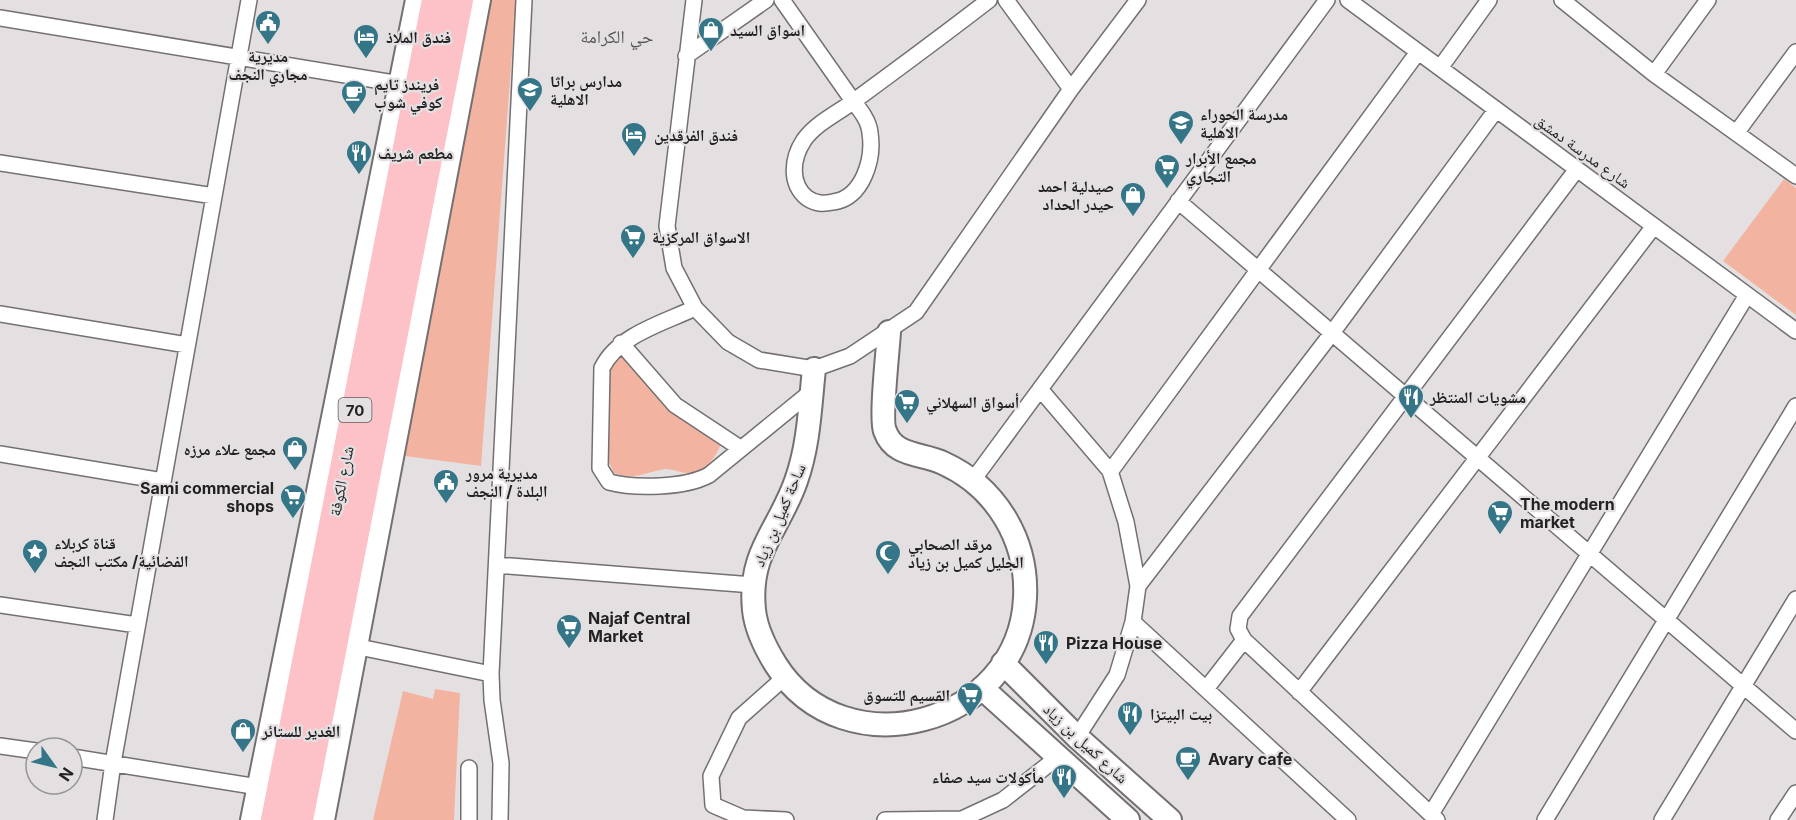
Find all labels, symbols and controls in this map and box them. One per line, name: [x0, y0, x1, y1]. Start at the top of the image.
public building icon: مديرية مجاري النجف: [253, 8, 283, 46]
shop icon: اسواق السيد: [696, 15, 726, 53]
place label: اسواق السيد: [730, 20, 805, 40]
hotel icon: فندق الملاذ: [351, 22, 381, 60]
district label: حي الكرامة: [580, 26, 654, 51]
place label: فندق الملاذ: [386, 27, 451, 47]
place label: مديرية مجاري النجف: [228, 46, 308, 87]
place label: مدارس براثا الاهلية: [550, 71, 622, 109]
place label: فريندز تايم كوفي شوب: [374, 74, 442, 115]
school or university icon: مدارس براثا الاهلية: [515, 75, 545, 113]
cafe icon: فريندز تايم كوفي شوب: [339, 78, 369, 116]
place label: مدرسة الحوراء الاهلية: [1200, 104, 1288, 142]
school or university icon: مدرسة الحوراء الاهلية: [1166, 108, 1196, 146]
street label: شارع مدرسة دمشق: [1531, 110, 1635, 193]
hotel icon: فندق الفرقدين: [619, 120, 649, 158]
place label: فندق الفرقدين: [654, 125, 738, 145]
restaurant icon: مطعم شريف: [344, 138, 374, 176]
place label: مطعم شريف: [378, 143, 453, 165]
place label: مجمع الأبرار التجاري: [1185, 148, 1257, 189]
supermarket icon: مجمع الأبرار التجاري: [1152, 152, 1182, 190]
place label: صيدلية احمد حيدر الحداد: [1038, 176, 1114, 214]
shop icon: صيدلية احمد حيدر الحداد: [1118, 180, 1148, 218]
supermarket icon: الاسواق المركزية: [618, 222, 648, 260]
place label: الاسواق المركزية: [652, 227, 750, 247]
restaurant icon: مشويات المنتظر: [1396, 382, 1426, 420]
supermarket icon: أسواق السهلاني: [892, 387, 922, 425]
place label: مشويات المنتظر: [1429, 387, 1526, 407]
place label: أسواق السهلاني: [926, 392, 1019, 415]
road number: 70: [338, 398, 372, 422]
shop icon: مجمع علاء مرزه: [280, 434, 310, 472]
place label: مجمع علاء مرزه: [184, 439, 276, 460]
street label: شارع الكوفة: [324, 444, 359, 518]
street label: ساحة كميل بن زياد: [748, 460, 811, 570]
place label: مديرية مرور البلدة / النجف: [465, 463, 547, 501]
public building icon: مديرية مرور البلدة / النجف: [431, 467, 461, 505]
place label: Sami commercial shops: [140, 478, 274, 516]
supermarket icon: Sami commercial shops: [278, 482, 308, 520]
place label: The modern market: [1520, 494, 1615, 532]
supermarket icon: The modern market: [1485, 498, 1515, 536]
place label: قناة كربلاء الفضائية/ مكتب النجف: [54, 533, 189, 571]
place label: مرقد الصحابي الجليل كميل بن زياد: [908, 534, 1024, 572]
place icon: قناة كربلاء الفضائية/ مكتب النجف: [20, 537, 50, 575]
mosque icon: مرقد الصحابي الجليل كميل بن زياد: [873, 538, 903, 576]
place label: Najaf Central Market: [588, 608, 690, 646]
supermarket icon: Najaf Central Market: [554, 612, 584, 650]
restaurant icon: Pizza House: [1031, 628, 1061, 666]
place label: Pizza House: [1066, 633, 1162, 653]
supermarket icon: القسيم للتسوق: [955, 680, 985, 718]
place label: القسيم للتسوق: [863, 685, 950, 707]
street label: شارع كميل بن زياد: [1039, 699, 1132, 788]
restaurant icon: بيت البيتزا: [1115, 699, 1145, 737]
place label: بيت البيتزا: [1150, 704, 1212, 724]
shop icon: الغدير للستائر: [228, 716, 258, 754]
place label: الغدير للستائر: [261, 721, 340, 741]
north arrow: [24, 736, 84, 796]
cafe icon: Avary cafe: [1173, 744, 1203, 782]
place label: Avary cafe: [1208, 749, 1292, 769]
restaurant icon: مأكولات سيد صفاء: [1049, 762, 1079, 800]
text: N: [55, 764, 78, 785]
place label: مأكولات سيد صفاء: [932, 767, 1044, 787]

